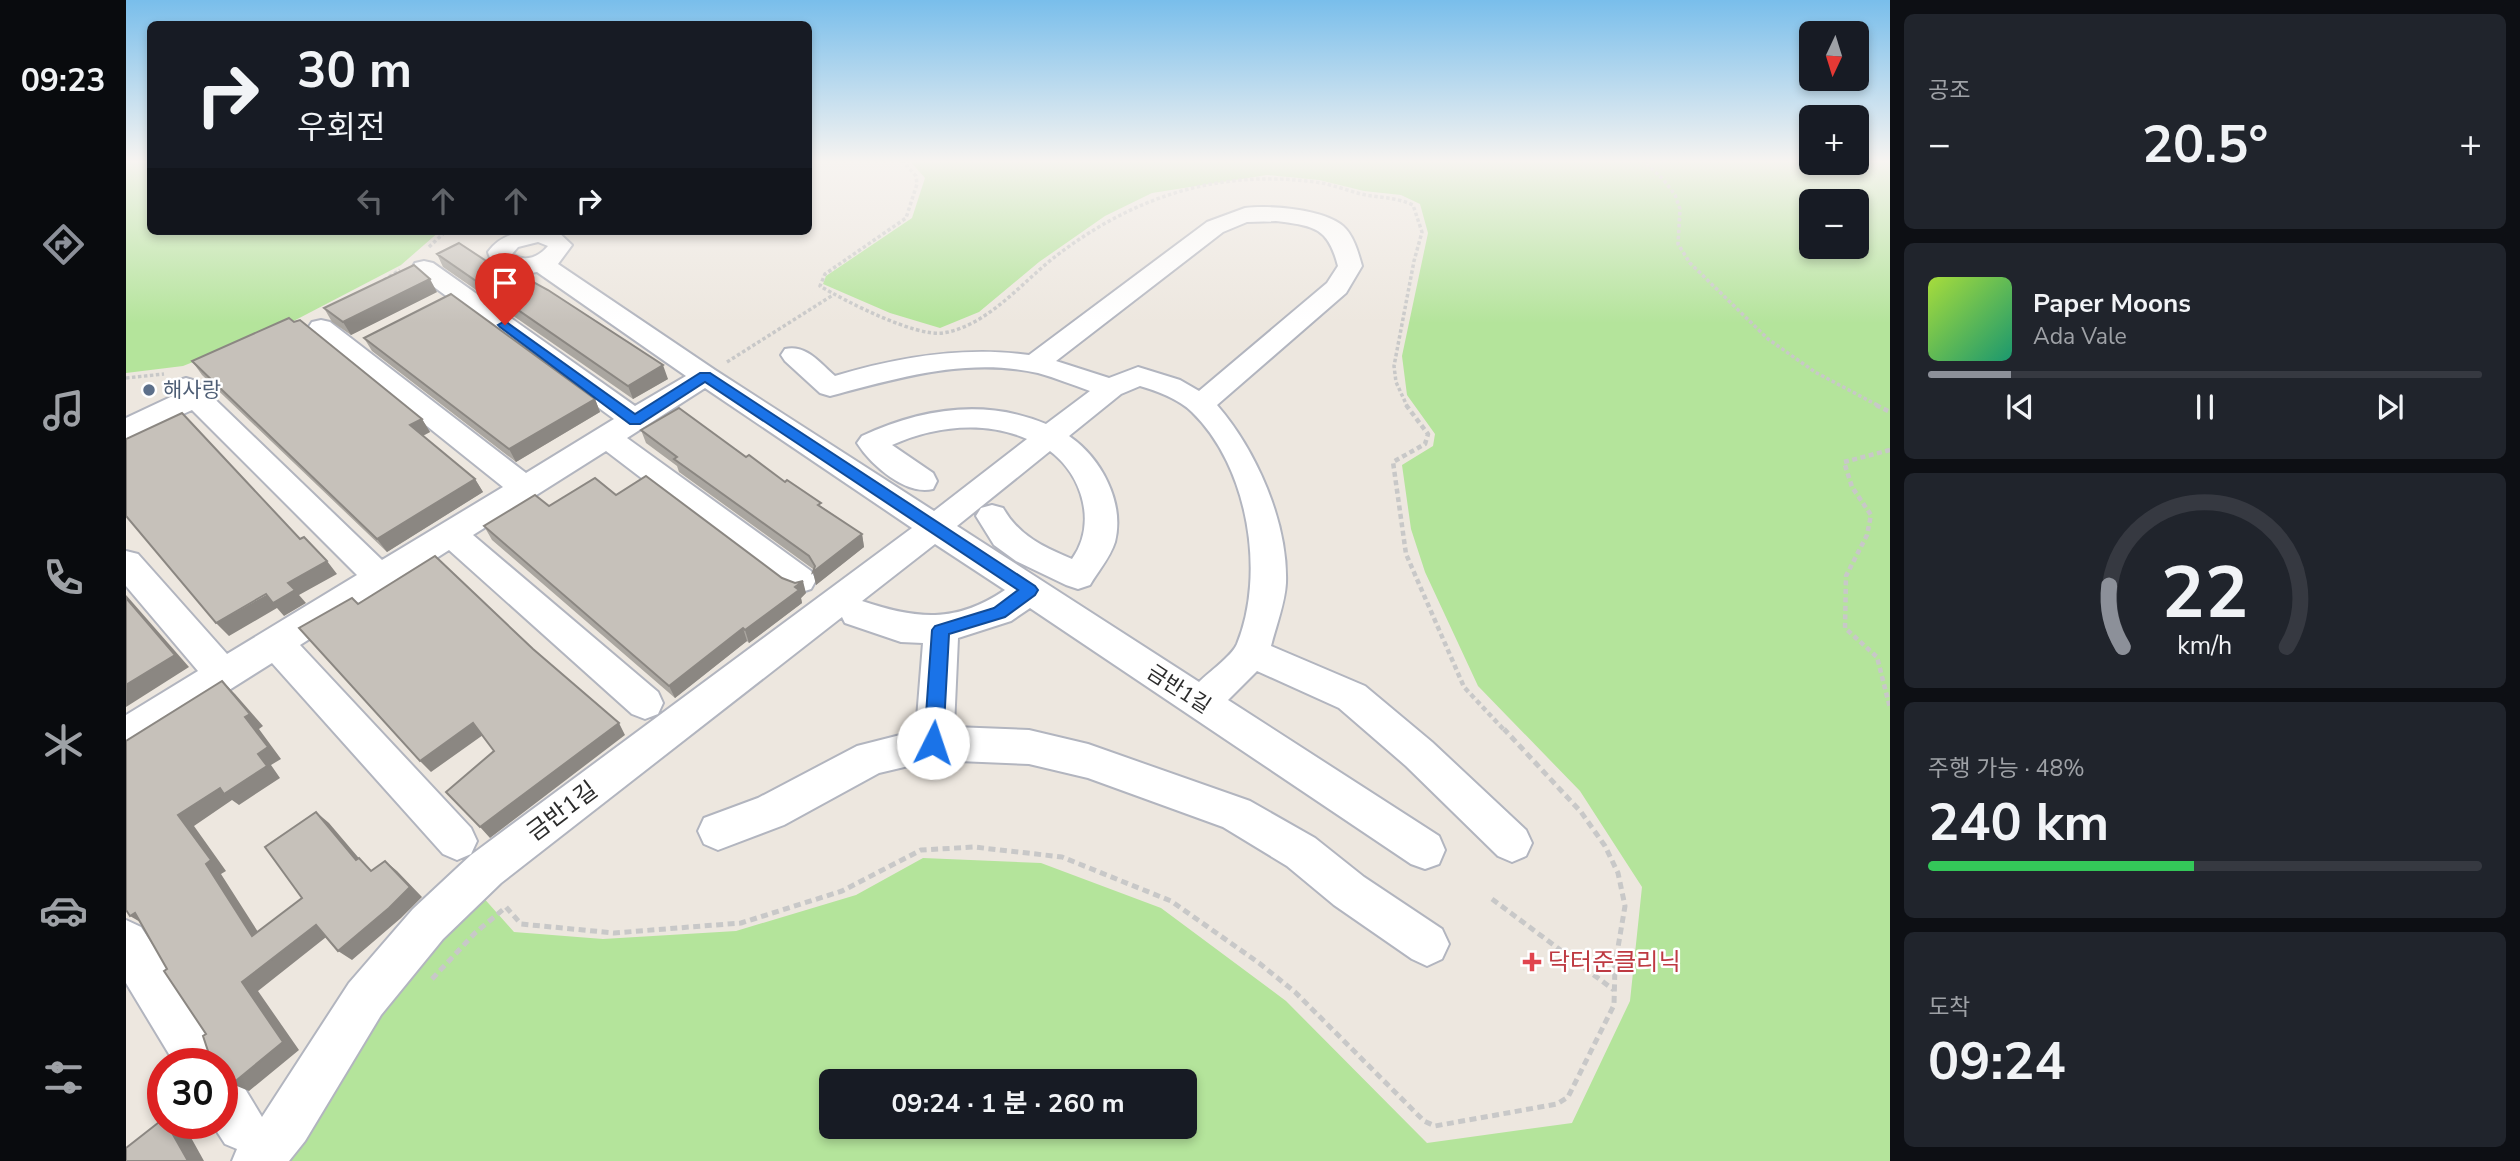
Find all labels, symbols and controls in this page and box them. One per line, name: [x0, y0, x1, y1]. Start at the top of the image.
north arrow: [1799, 21, 1869, 91]
map controls: [1799, 21, 1869, 259]
text: 30 m: [297, 37, 412, 104]
icon: right: [182, 49, 273, 140]
text: 09:23: [21, 59, 105, 102]
text: 공조: [1928, 75, 1970, 106]
button: +: [1799, 105, 1869, 175]
text: 우회전: [297, 106, 385, 149]
text: 20.5°: [2142, 109, 2268, 180]
text: −: [1928, 119, 1951, 170]
text: +: [2459, 119, 2482, 170]
icon: left: [351, 182, 389, 220]
icon: ahead: [424, 182, 462, 220]
icon: ahead: [497, 182, 535, 220]
icon: right: [570, 182, 608, 220]
button: −: [1799, 189, 1869, 259]
icon: directions: [39, 220, 88, 269]
pin: [475, 253, 535, 325]
icon: arrive: [486, 264, 524, 302]
text: Paper Moons: [2033, 286, 2191, 321]
text: Ada Vale: [2033, 321, 2127, 352]
place label: 해사랑: [163, 376, 221, 404]
marker: 해사랑: [141, 382, 157, 398]
icon: music: [39, 386, 88, 435]
icon: previous: [2001, 388, 2039, 426]
icon: pause: [2186, 388, 2224, 426]
icon: next: [2371, 388, 2409, 426]
text: 22: [2161, 543, 2249, 643]
icon: phone: [39, 553, 88, 602]
text: km/h: [2177, 628, 2233, 662]
street label: 금반1길: [1142, 658, 1216, 720]
position arrow: [896, 706, 970, 780]
icon: climate: [39, 720, 88, 769]
text: 주행 가능 · 48%: [1928, 753, 2085, 784]
street label: 금반1길: [520, 774, 604, 848]
text: 240 km: [1928, 787, 2109, 858]
icon: car: [39, 886, 88, 935]
place label: 닥터준클리닉: [1548, 946, 1680, 978]
marker: 닥터준클리닉: [1522, 952, 1542, 972]
text: 도착: [1928, 992, 1970, 1023]
text: 09:24: [1928, 1026, 2066, 1097]
speed limit sign: 30: [147, 1048, 238, 1139]
icon: filters: [39, 1053, 88, 1102]
text: 09:24 · 1 분 · 260 m: [892, 1086, 1125, 1121]

